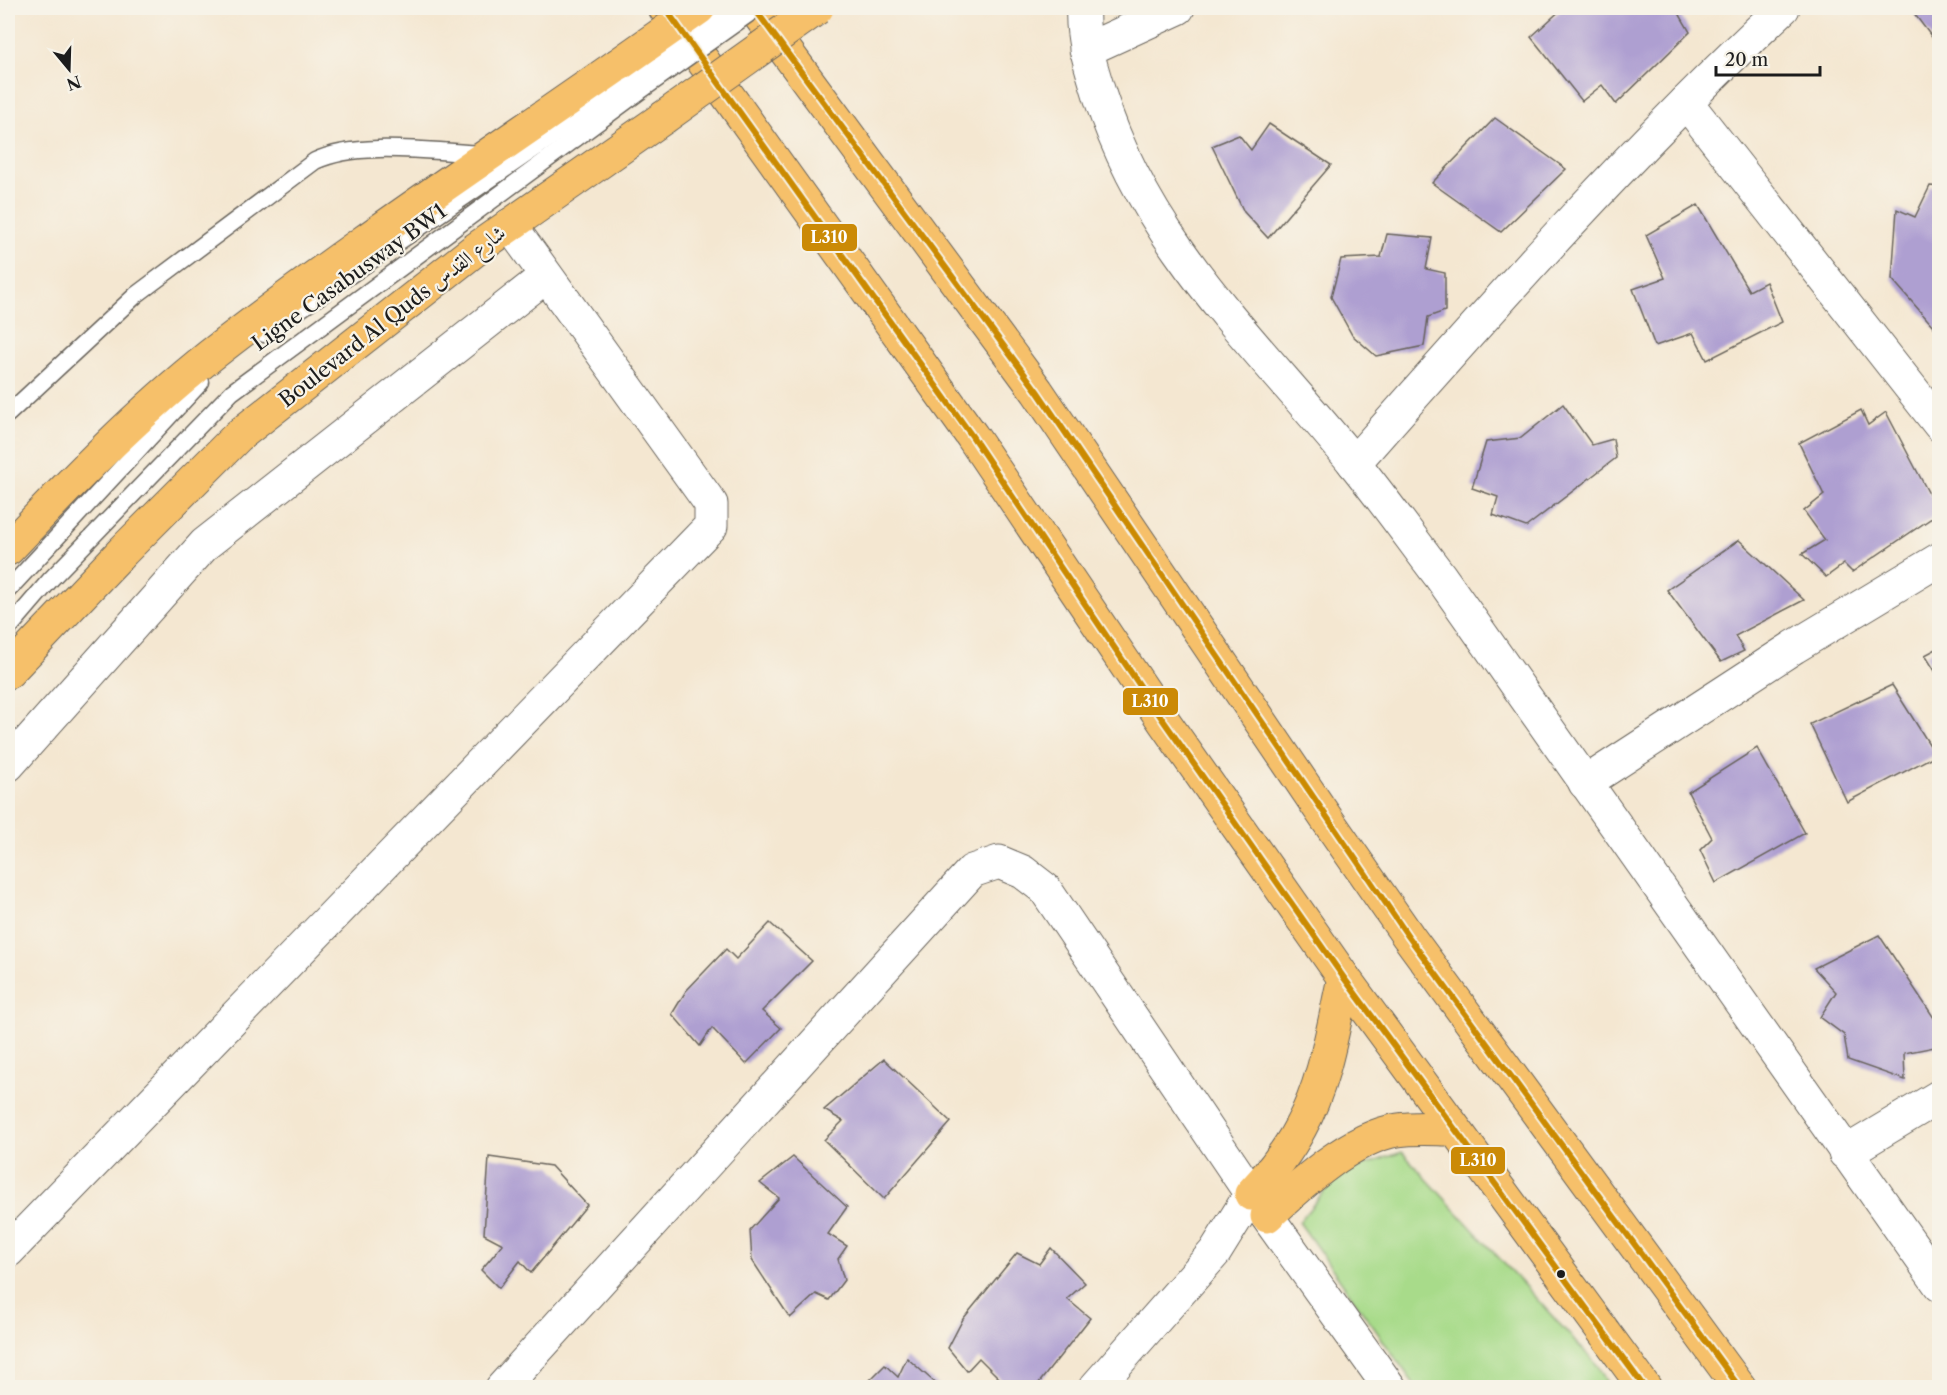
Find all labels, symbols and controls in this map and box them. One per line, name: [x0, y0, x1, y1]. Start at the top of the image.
north arrow: [39, 39, 99, 99]
scale bar: [1716, 39, 1820, 77]
text: 20 m: [1725, 49, 1769, 71]
text: N: [64, 71, 84, 95]
street label: Ligne Casabusway BW1: [247, 198, 451, 356]
street label: Boulevard Al Quds شارع القدس: [274, 220, 514, 417]
line badge: L310: [801, 223, 858, 252]
text: L310: [810, 227, 848, 247]
line badge: L310: [1122, 687, 1179, 716]
text: L310: [1131, 691, 1169, 711]
line badge: L310: [1450, 1146, 1506, 1175]
text: L310: [1459, 1150, 1497, 1170]
unlabelled marker: [1555, 1268, 1567, 1280]

